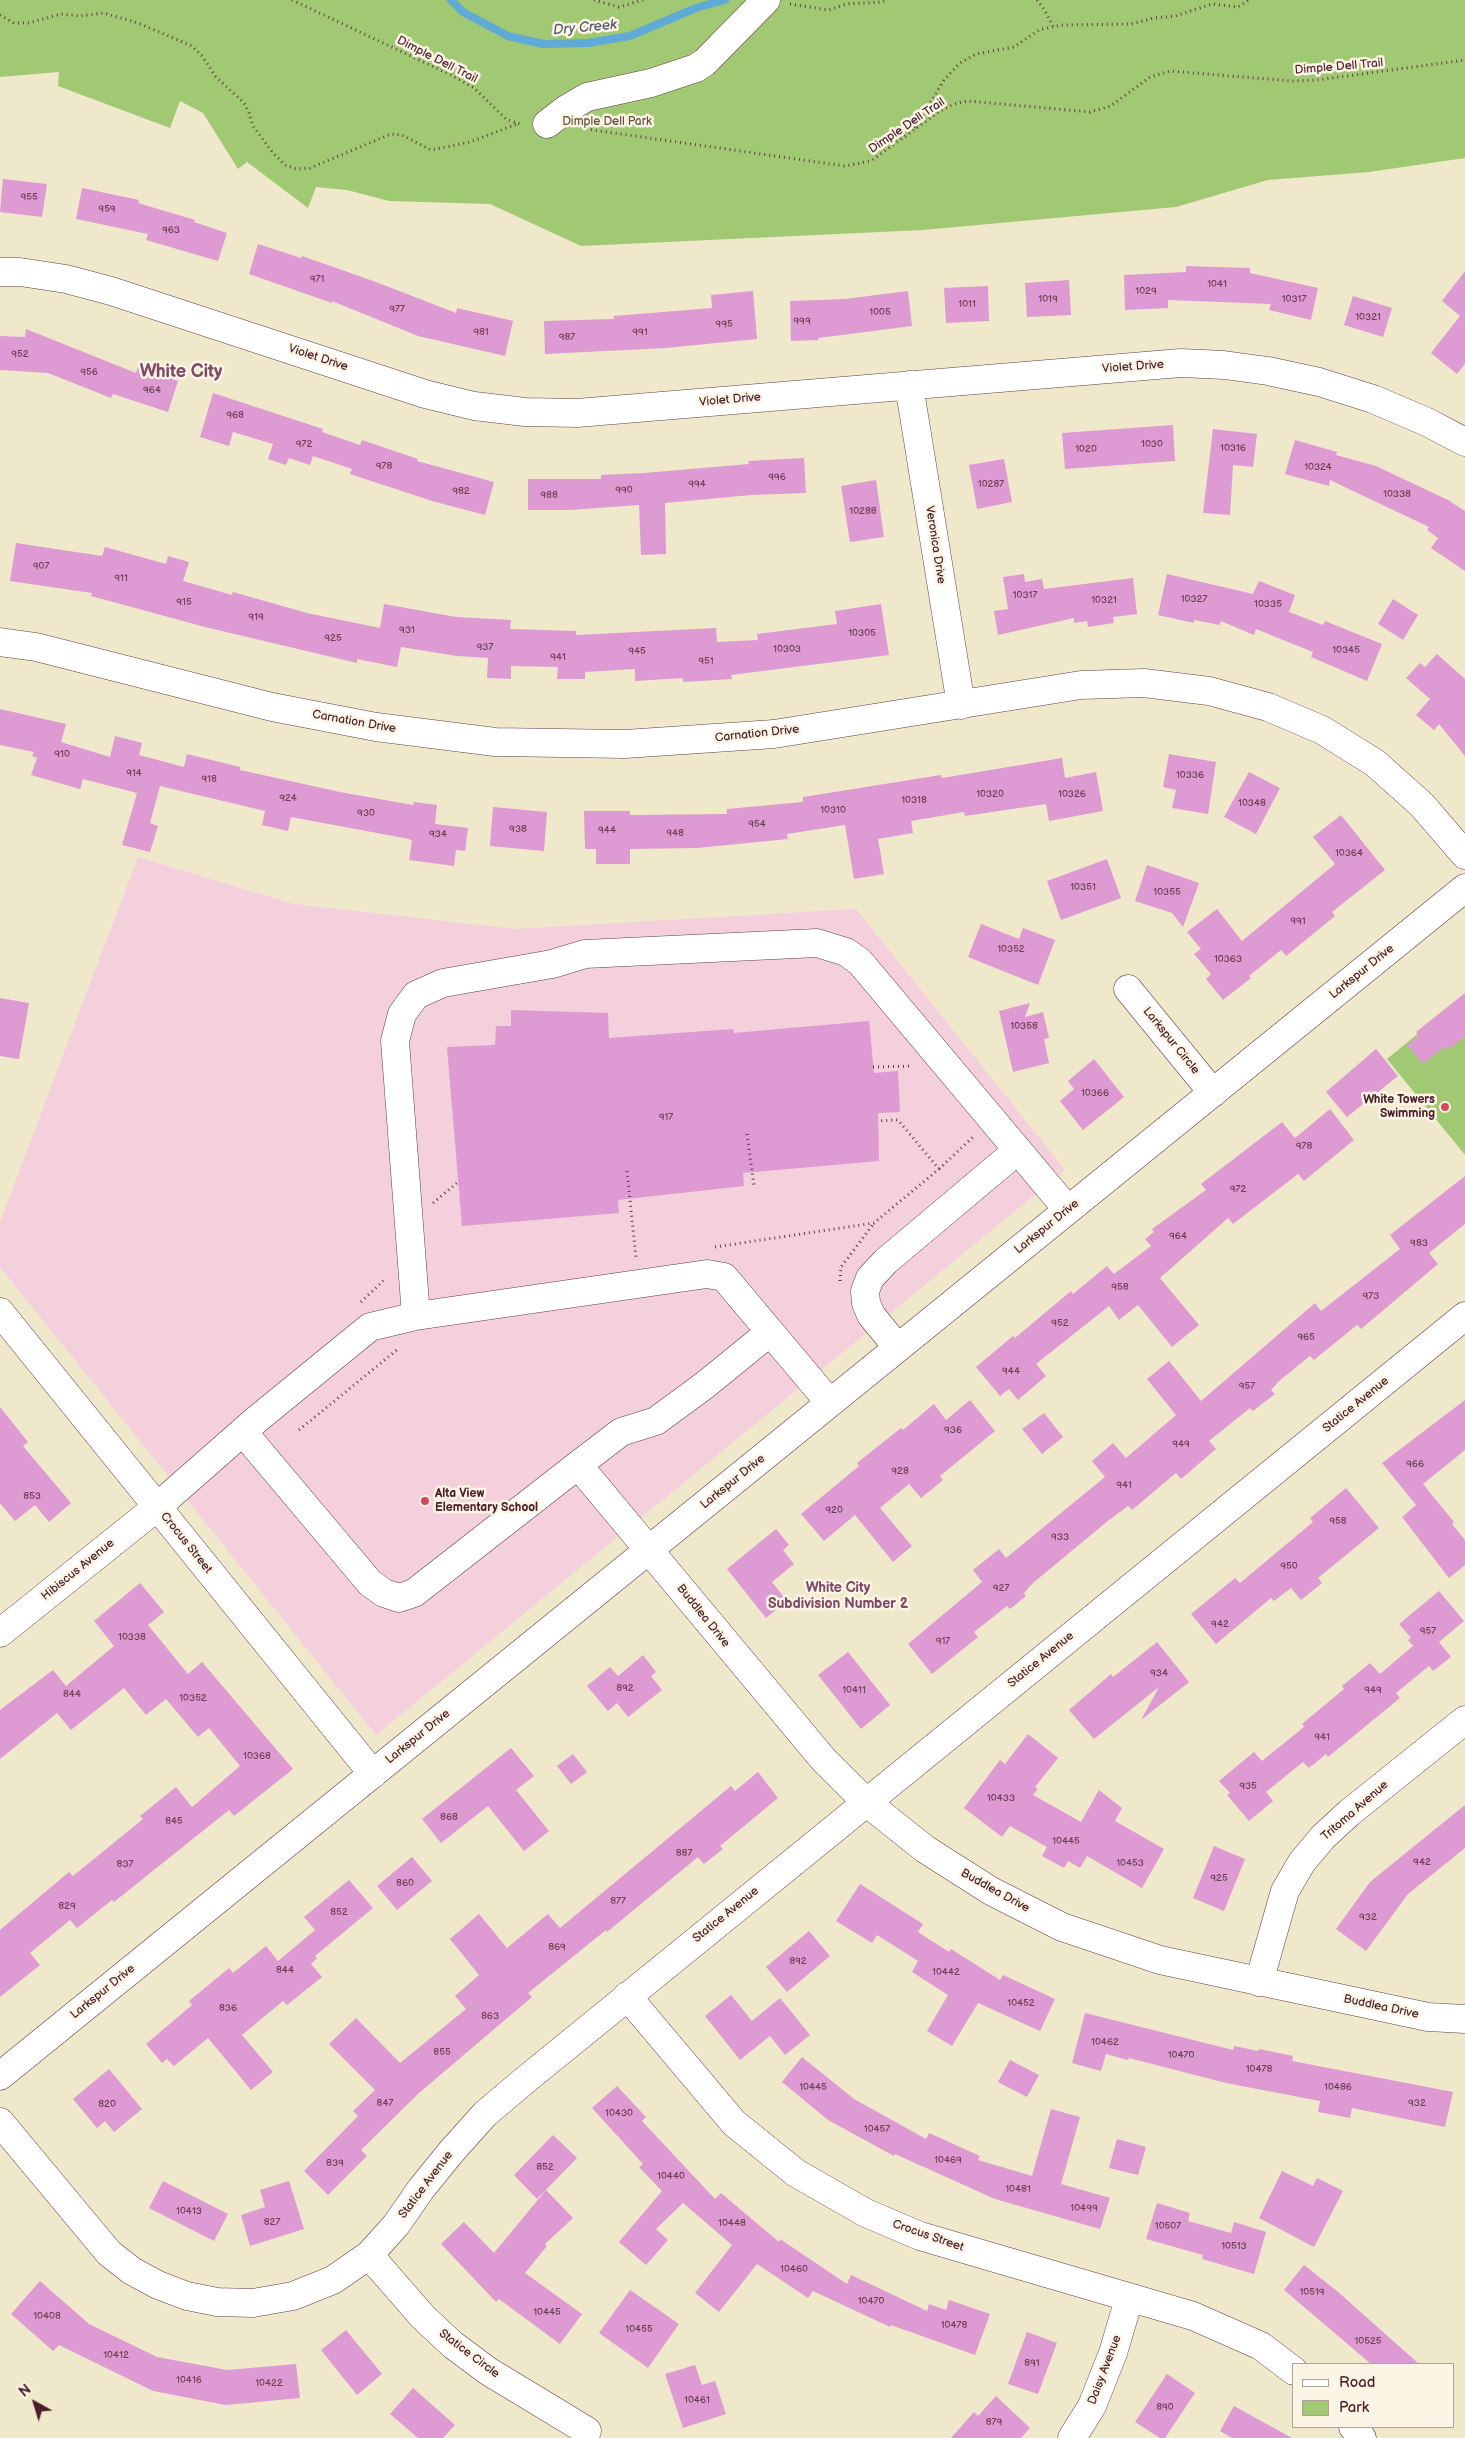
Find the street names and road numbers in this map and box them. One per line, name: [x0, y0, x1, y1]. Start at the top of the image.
street label: Dimple Dell Trail: [394, 33, 480, 87]
street label: Dimple Dell Trail: [1294, 56, 1384, 78]
street label: Dimple Dell Trail: [866, 95, 948, 157]
street label: Violet Drive: [286, 342, 350, 374]
street label: Violet Drive: [1102, 358, 1164, 376]
street label: Violet Drive: [699, 390, 761, 410]
street label: Veronica Drive: [922, 505, 948, 585]
street label: Carnation Drive: [311, 708, 397, 736]
street label: Carnation Drive: [714, 722, 800, 746]
street label: Larkspur Drive: [1327, 942, 1397, 1002]
street label: Larkspur Circle: [1140, 1005, 1202, 1077]
street label: Larkspur Drive: [1012, 1197, 1082, 1257]
street label: Statice Avenue: [1320, 1374, 1392, 1436]
street label: Larkspur Drive: [698, 1452, 768, 1512]
street label: Crocus Street: [157, 1509, 215, 1577]
street label: Hibiscus Avenue: [39, 1536, 117, 1604]
street label: Buddlea Drive: [673, 1582, 733, 1650]
street label: Statice Avenue: [1005, 1629, 1077, 1691]
street label: Larkspur Drive: [383, 1707, 453, 1767]
street label: Tritoma Avenue: [1319, 1778, 1391, 1844]
street label: Buddlea Drive: [958, 1866, 1032, 1916]
street label: Statice Avenue: [690, 1884, 762, 1946]
street label: Larkspur Drive: [68, 1962, 138, 2022]
street label: Buddlea Drive: [1342, 1992, 1420, 2022]
street label: Statice Avenue: [396, 2148, 456, 2222]
street label: Crocus Street: [890, 2217, 966, 2255]
street label: Statice Circle: [436, 2327, 502, 2381]
street label: Daisy Avenue: [1085, 2333, 1125, 2407]

